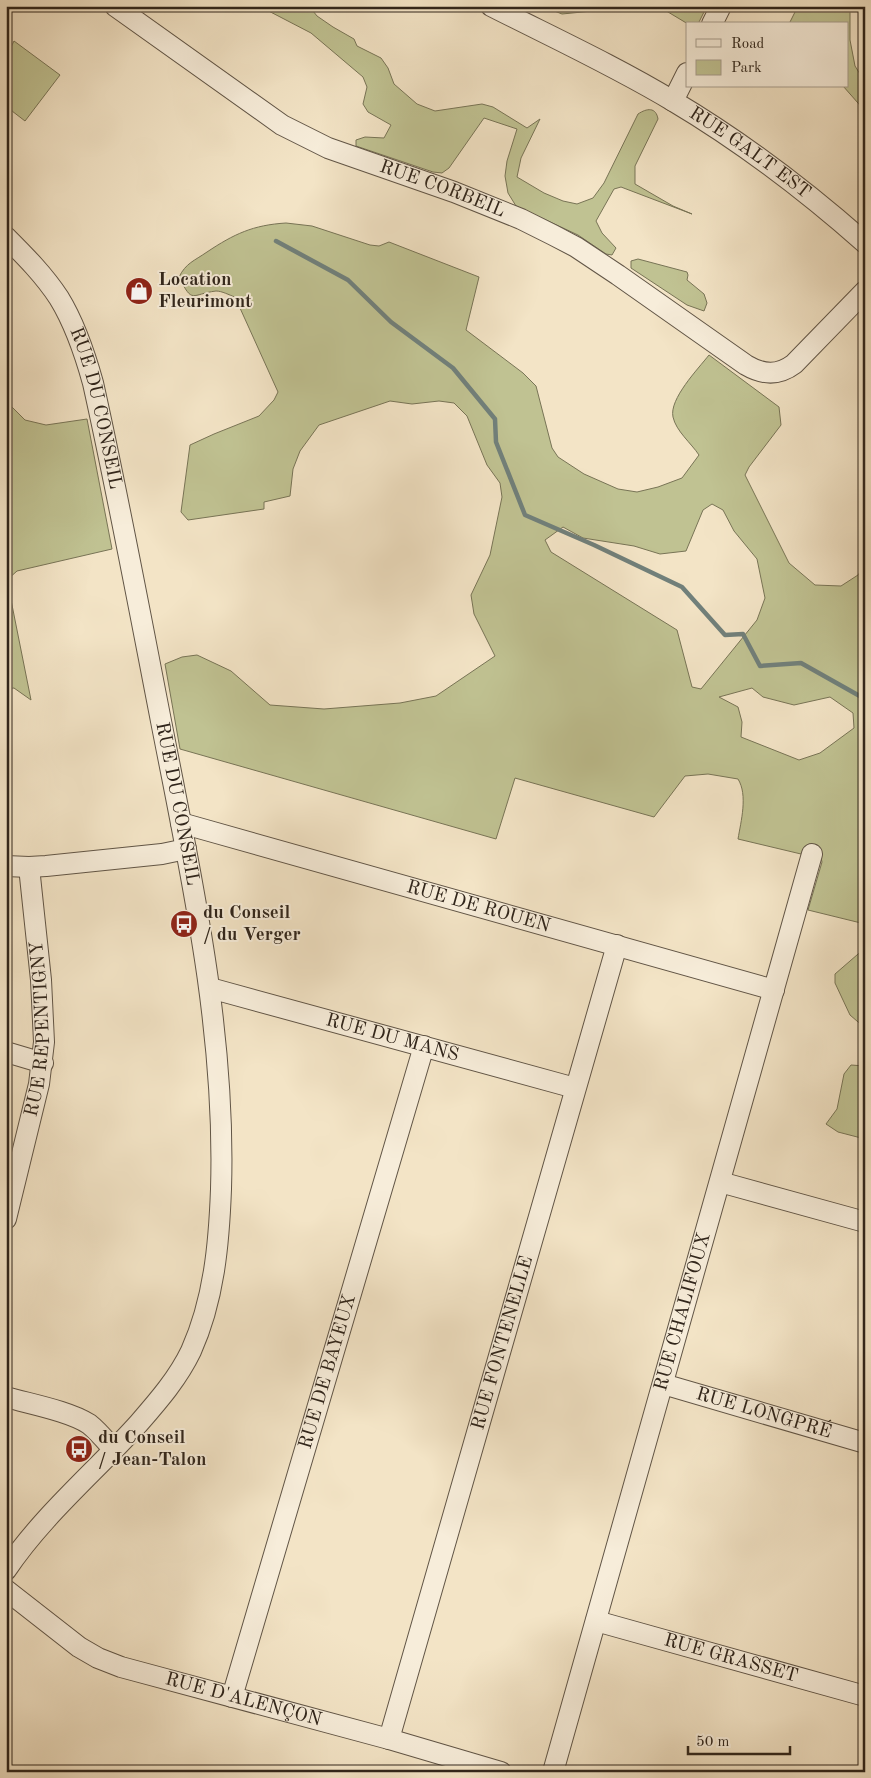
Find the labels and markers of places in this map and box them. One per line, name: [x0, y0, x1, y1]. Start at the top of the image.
place label: Location Fleurimont: [158, 271, 252, 312]
shop icon: Location Fleurimont: [124, 276, 154, 306]
place label: du Conseil / du Verger: [203, 904, 301, 945]
bus stop icon: du Conseil / du Verger: [169, 909, 199, 939]
place label: du Conseil / Jean-Talon: [98, 1429, 207, 1470]
bus stop icon: du Conseil / Jean-Talon: [64, 1434, 94, 1464]

